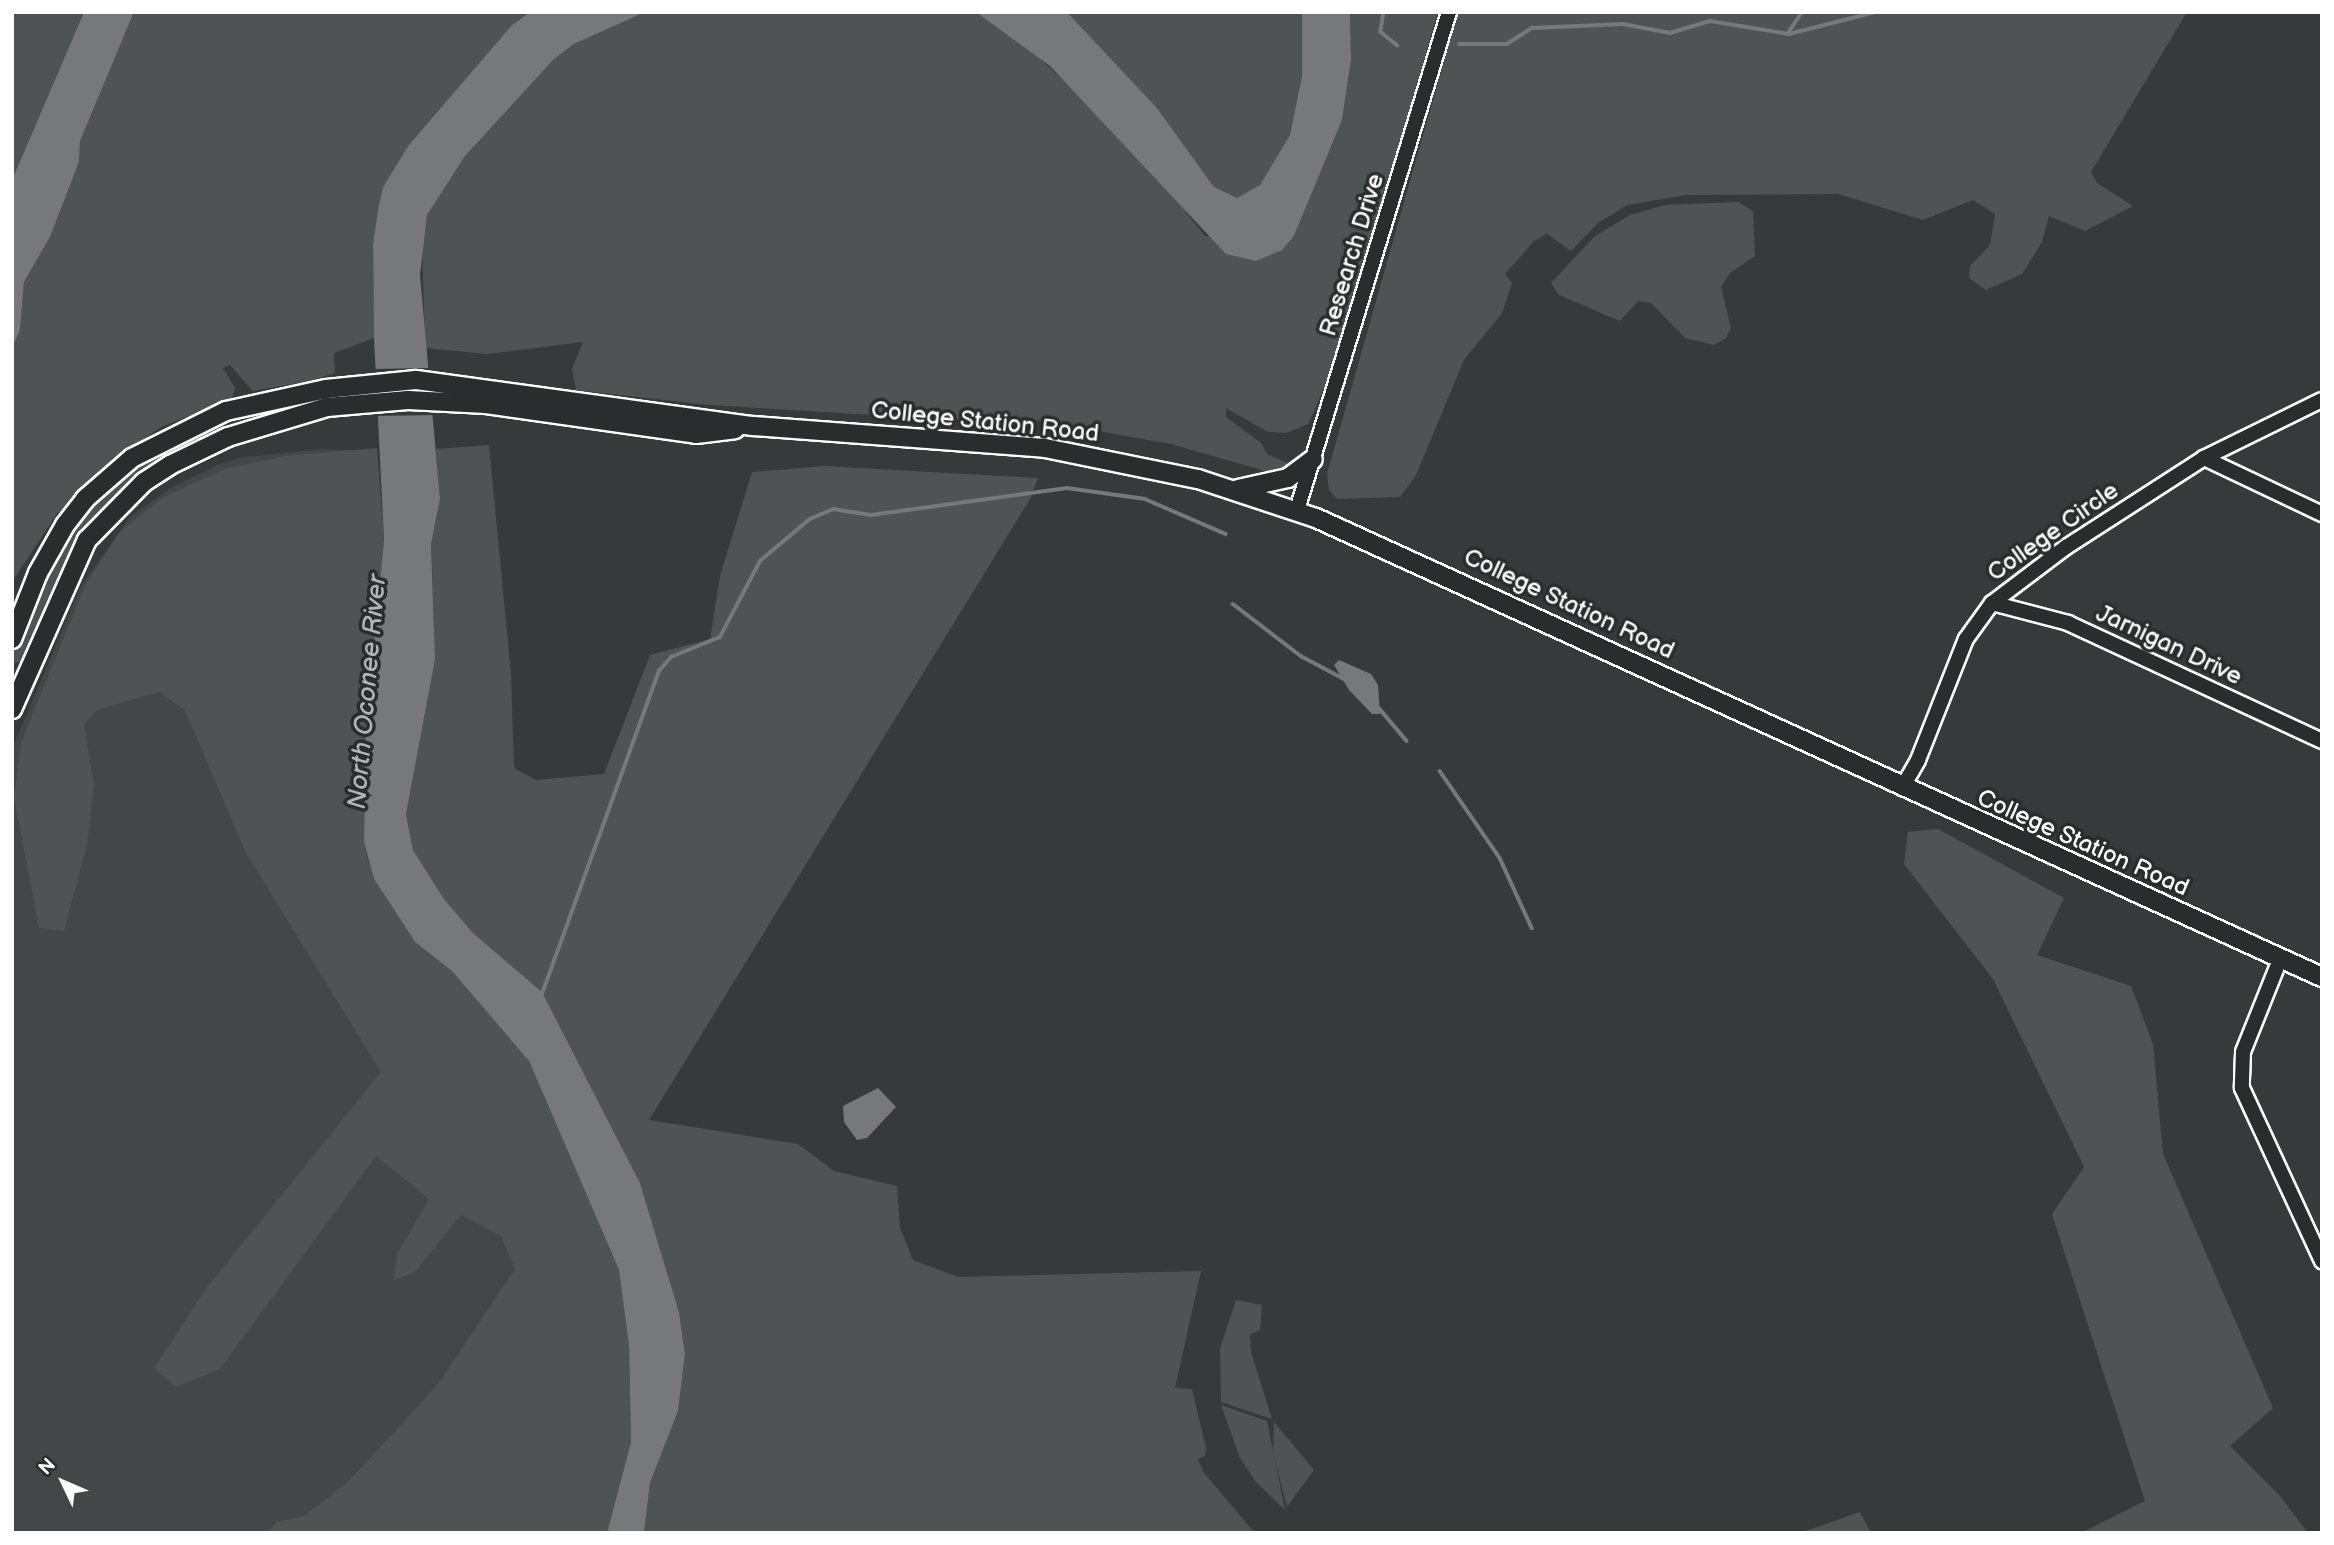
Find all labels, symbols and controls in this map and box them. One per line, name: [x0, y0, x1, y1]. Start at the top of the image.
street label: Research Drive: [1314, 170, 1390, 340]
street label: College Station Road: [869, 396, 1101, 448]
street label: College Circle: [1982, 476, 2124, 588]
street label: College Station Road: [1459, 542, 1679, 666]
water label: North Oconee River: [342, 573, 394, 811]
street label: Jarnigan Drive: [2092, 599, 2246, 691]
street label: College Station Road: [1972, 783, 2194, 903]
north arrow: [28, 1447, 98, 1517]
text: N: [34, 1454, 61, 1480]

